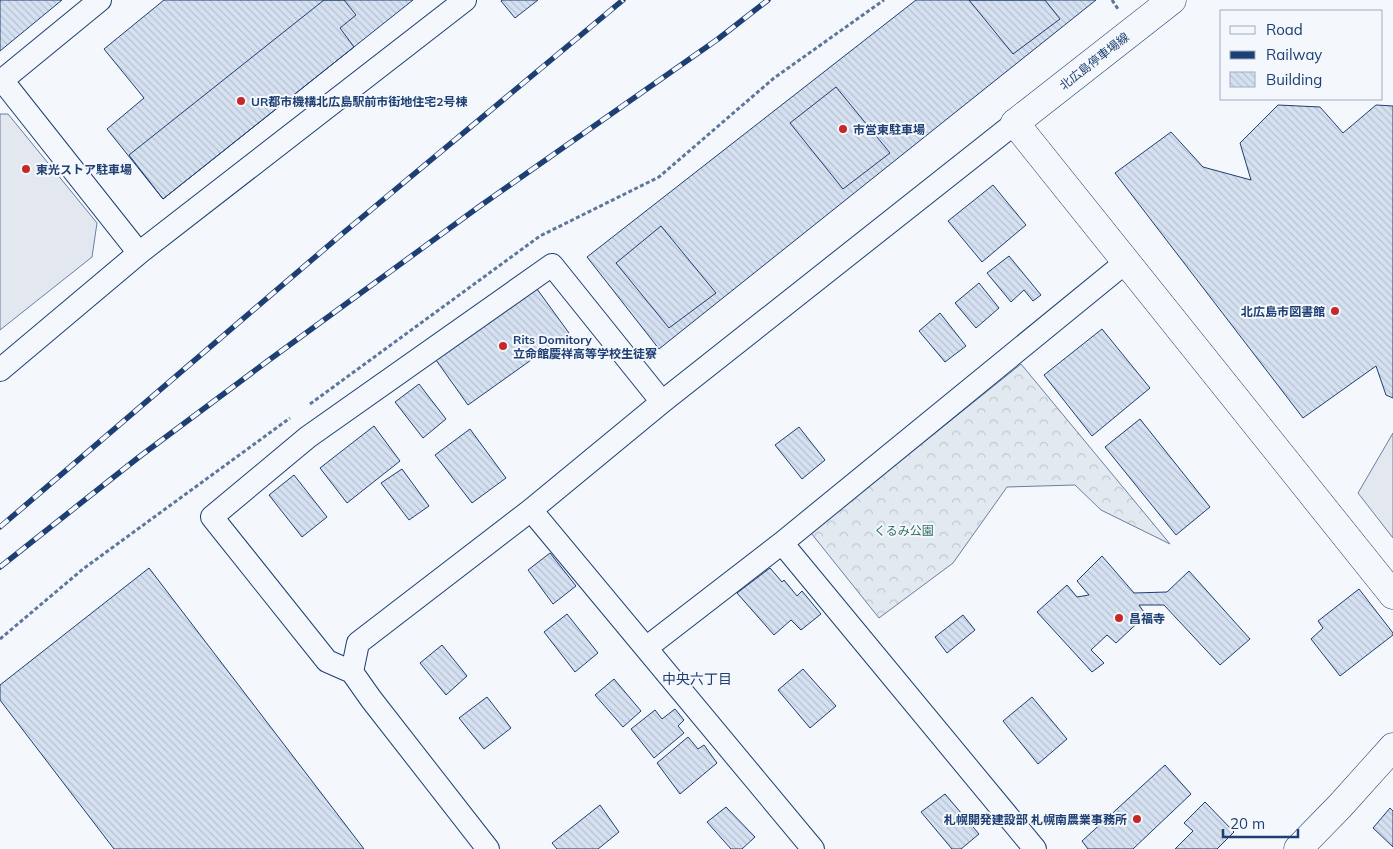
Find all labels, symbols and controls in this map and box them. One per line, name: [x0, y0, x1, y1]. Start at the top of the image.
legend: [1220, 10, 1383, 100]
text: Road: [1266, 20, 1303, 39]
street label: 北広島停車場線: [1056, 29, 1132, 93]
text: Railway: [1266, 45, 1322, 64]
text: Building: [1266, 70, 1322, 89]
place label: UR都市機構北広島駅前市街地住宅2号棟: [251, 94, 468, 109]
marker: UR都市機構北広島駅前市街地住宅2号棟: [235, 95, 247, 107]
place label: 市営東駐車場: [853, 122, 925, 137]
marker: 市営東駐車場: [837, 123, 849, 135]
place label: 東光ストア駐車場: [36, 162, 132, 177]
marker: 東光ストア駐車場: [20, 163, 32, 175]
place label: 北広島市図書館: [1241, 304, 1325, 319]
marker: 北広島市図書館: [1329, 305, 1341, 317]
place label: Rits Domitory 立命館慶祥高等学校生徒寮: [513, 332, 657, 361]
marker: Rits Domitory 立命館慶祥高等学校生徒寮: [497, 340, 509, 352]
park label: くるみ公園: [874, 523, 934, 538]
place label: 昌福寺: [1129, 611, 1165, 626]
marker: 昌福寺: [1113, 612, 1125, 624]
district label: 中央六丁目: [662, 670, 732, 688]
scale bar: [1223, 806, 1298, 838]
place label: 札幌開発建設部 札幌南農業事務所: [944, 812, 1127, 827]
marker: 札幌開発建設部 札幌南農業事務所: [1131, 813, 1143, 825]
text: 20 m: [1230, 814, 1265, 833]

